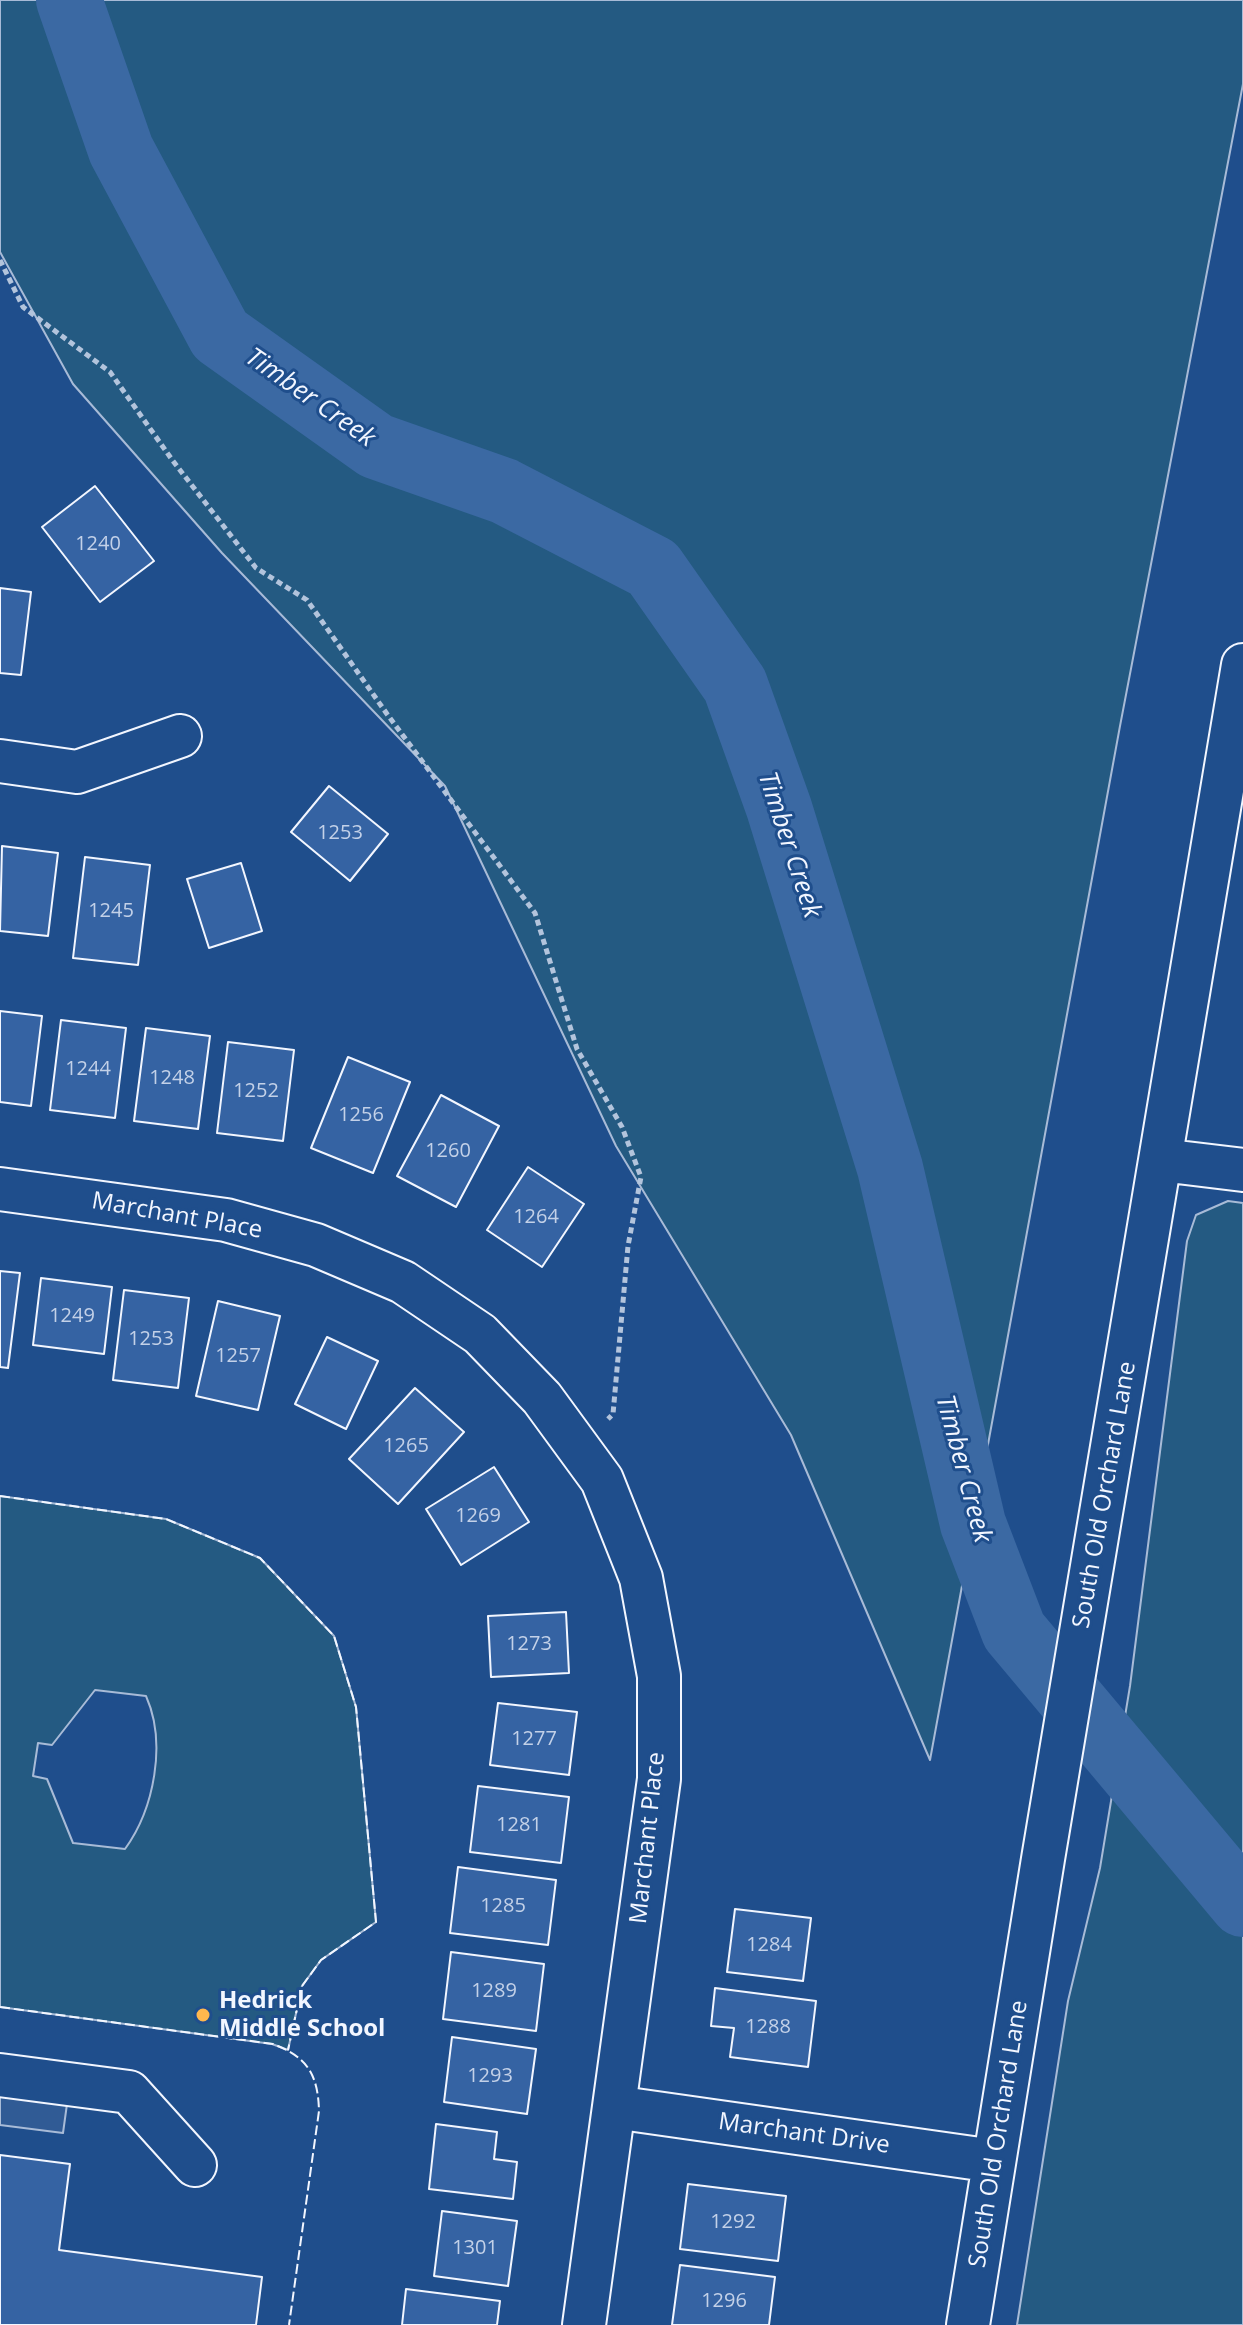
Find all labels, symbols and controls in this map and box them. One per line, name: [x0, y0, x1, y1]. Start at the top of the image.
water label: Timber Creek: [239, 342, 381, 454]
house number: 1240: [75, 532, 121, 556]
water label: Timber Creek: [751, 768, 827, 922]
house number: 1253: [317, 821, 363, 845]
house number: 1245: [88, 899, 134, 923]
house number: 1244: [65, 1057, 111, 1081]
house number: 1248: [149, 1066, 195, 1090]
house number: 1252: [233, 1079, 279, 1103]
house number: 1256: [338, 1103, 384, 1127]
house number: 1260: [425, 1139, 471, 1163]
street label: Marchant Place: [90, 1187, 264, 1245]
house number: 1264: [513, 1205, 559, 1229]
house number: 1249: [49, 1304, 95, 1328]
house number: 1253: [128, 1327, 174, 1351]
house number: 1257: [215, 1344, 261, 1368]
street label: South Old Orchard Lane: [1067, 1359, 1143, 1631]
water label: Timber Creek: [928, 1392, 998, 1546]
house number: 1265: [383, 1434, 429, 1458]
house number: 1269: [455, 1504, 501, 1528]
house number: 1273: [506, 1632, 552, 1656]
house number: 1277: [511, 1727, 557, 1751]
street label: Marchant Place: [625, 1751, 671, 1925]
house number: 1281: [496, 1813, 542, 1837]
house number: 1285: [480, 1894, 526, 1918]
house number: 1284: [746, 1933, 792, 1957]
house number: 1289: [471, 1979, 517, 2003]
place label: Hedrick Middle School: [219, 1987, 385, 2043]
street label: South Old Orchard Lane: [964, 1998, 1034, 2270]
marker: Hedrick Middle School: [194, 2006, 212, 2024]
house number: 1288: [745, 2015, 791, 2039]
house number: 1293: [467, 2064, 513, 2088]
street label: Marchant Drive: [717, 2108, 891, 2160]
house number: 1292: [710, 2210, 756, 2234]
house number: 1301: [452, 2236, 498, 2260]
house number: 1296: [701, 2289, 747, 2313]

